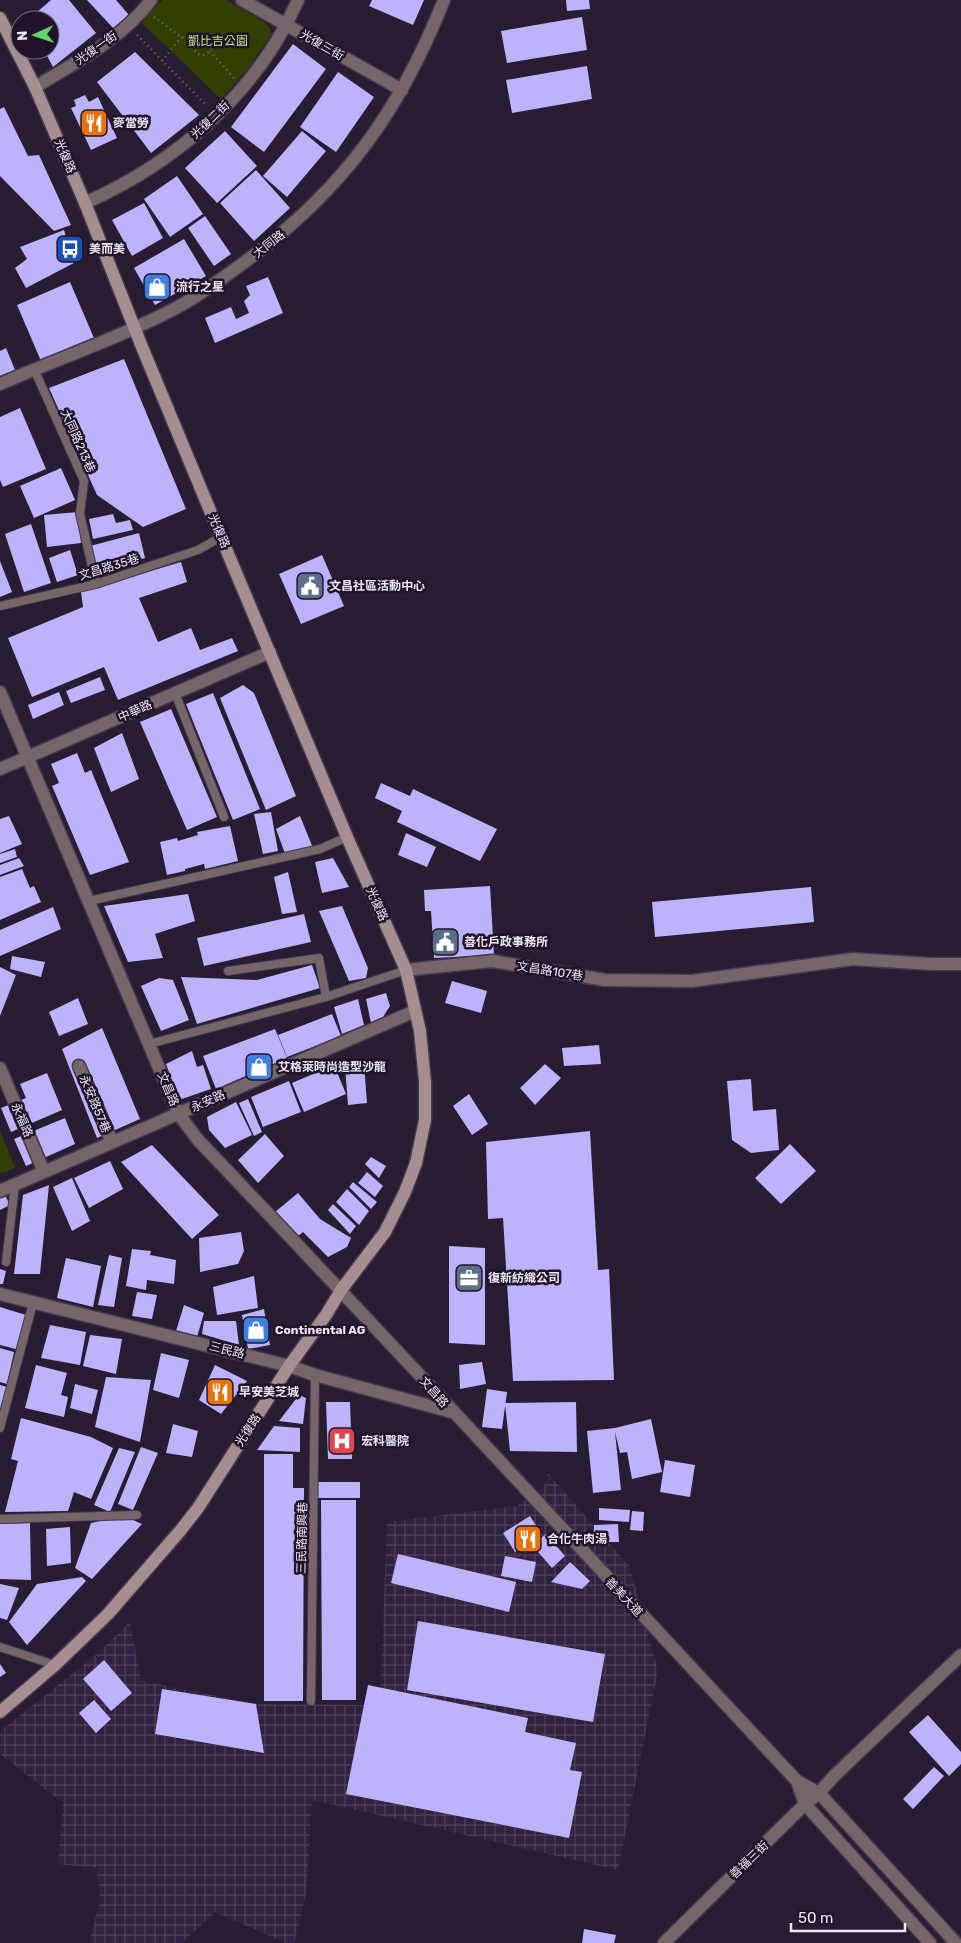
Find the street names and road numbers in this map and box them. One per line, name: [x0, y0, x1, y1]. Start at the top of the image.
street label: 光復三街: [298, 27, 346, 63]
street label: 光復一街: [72, 28, 120, 68]
street label: 光復二街: [188, 98, 232, 142]
street label: 光復路: [52, 137, 78, 175]
street label: 大同路: [251, 227, 287, 261]
street label: 大同路213巷: [58, 407, 98, 475]
street label: 光復路: [206, 512, 232, 550]
street label: 文昌路35巷: [77, 551, 141, 583]
street label: 中華路: [116, 697, 154, 725]
street label: 光復路: [363, 885, 391, 923]
street label: 文昌路107巷: [516, 959, 584, 983]
street label: 文昌路: [155, 1070, 181, 1108]
street label: 永安路57巷: [77, 1073, 113, 1135]
street label: 永安路: [189, 1087, 227, 1115]
street label: 永福路: [9, 1101, 35, 1139]
street label: 三民路: [208, 1339, 246, 1361]
street label: 文昌路: [417, 1374, 451, 1410]
street label: 光復路: [232, 1411, 264, 1449]
street label: 三民路南興巷: [294, 1502, 310, 1574]
street label: 善美大道: [603, 1575, 645, 1619]
street label: 善福三街: [727, 1838, 771, 1882]

